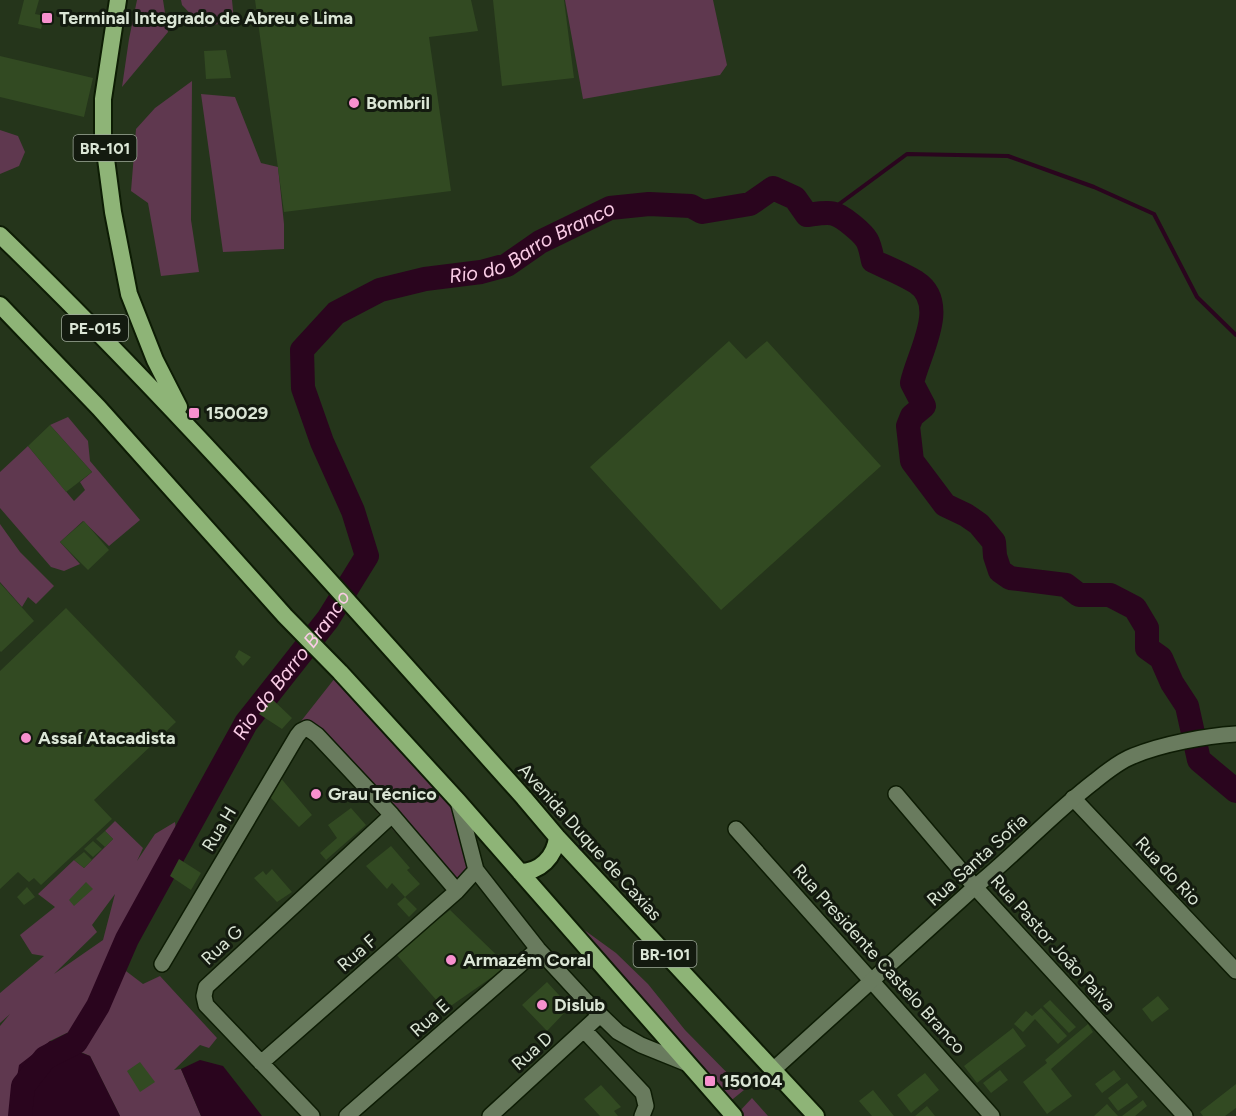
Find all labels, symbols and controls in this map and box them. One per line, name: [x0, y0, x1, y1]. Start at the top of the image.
place label: Terminal Integrado de Abreu e Lima: [59, 7, 353, 29]
marker: Terminal Integrado de Abreu e Lima: [40, 11, 54, 25]
place label: Bombril: [366, 92, 430, 114]
marker: Bombril: [347, 96, 361, 110]
road number: BR-101: [74, 135, 136, 161]
water label: Rio do Barro Branco: [448, 195, 619, 288]
road number: PE-015: [62, 315, 128, 341]
place label: 150029: [206, 402, 268, 424]
marker: 150029: [187, 406, 201, 420]
water label: Rio do Barro Branco: [227, 586, 355, 744]
place label: Assaí Atacadista: [38, 727, 176, 749]
marker: Assaí Atacadista: [19, 731, 33, 745]
street label: Avenida Duque de Caxias: [514, 759, 666, 925]
place label: Grau Técnico: [328, 783, 437, 805]
marker: Grau Técnico: [309, 787, 323, 801]
street label: Rua H: [197, 803, 241, 855]
street label: Rua Santa Sofia: [922, 809, 1032, 911]
street label: Rua do Rio: [1131, 832, 1205, 910]
street label: Rua Presidente Castelo Branco: [788, 860, 970, 1058]
street label: Rua Pastor João Paiva: [986, 870, 1120, 1016]
street label: Rua G: [197, 920, 248, 970]
street label: Rua F: [333, 930, 381, 976]
road number: BR-101: [634, 941, 696, 967]
place label: Armazém Coral: [463, 949, 591, 971]
marker: Armazém Coral: [444, 953, 458, 967]
place label: Dislub: [554, 994, 605, 1016]
street label: Rua E: [406, 995, 454, 1041]
marker: Dislub: [535, 998, 549, 1012]
street label: Rua D: [507, 1027, 557, 1075]
place label: 150104: [722, 1070, 782, 1092]
marker: 150104: [703, 1074, 717, 1088]

